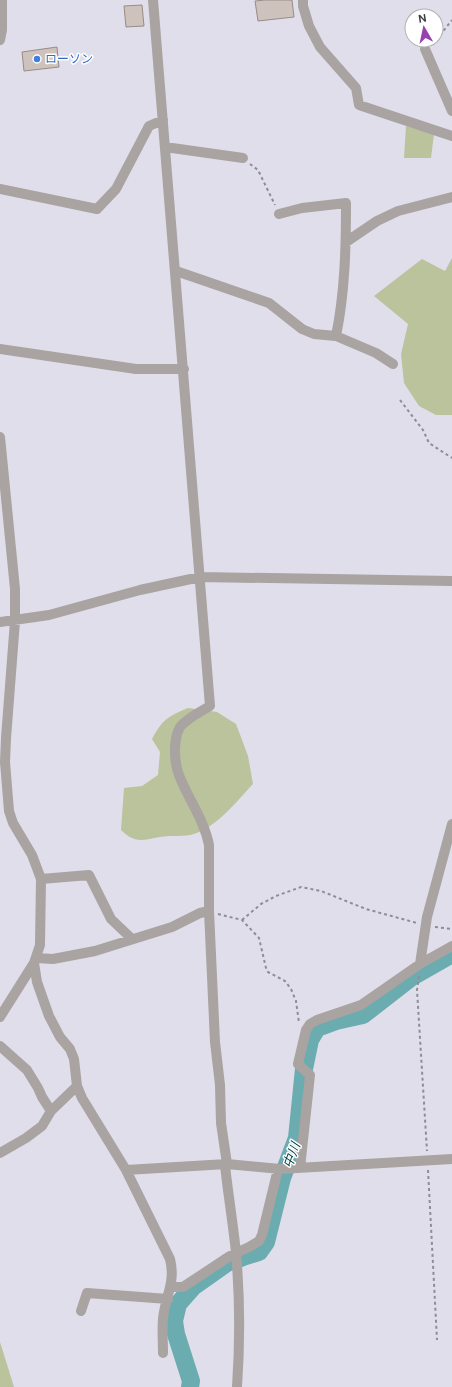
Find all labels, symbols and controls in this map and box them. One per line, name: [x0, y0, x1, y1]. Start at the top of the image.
north arrow: [404, 8, 444, 48]
text: N: [417, 11, 427, 26]
place label: ローソン: [45, 51, 93, 67]
marker: ローソン: [32, 54, 42, 64]
water label: 中川: [279, 1138, 305, 1170]

